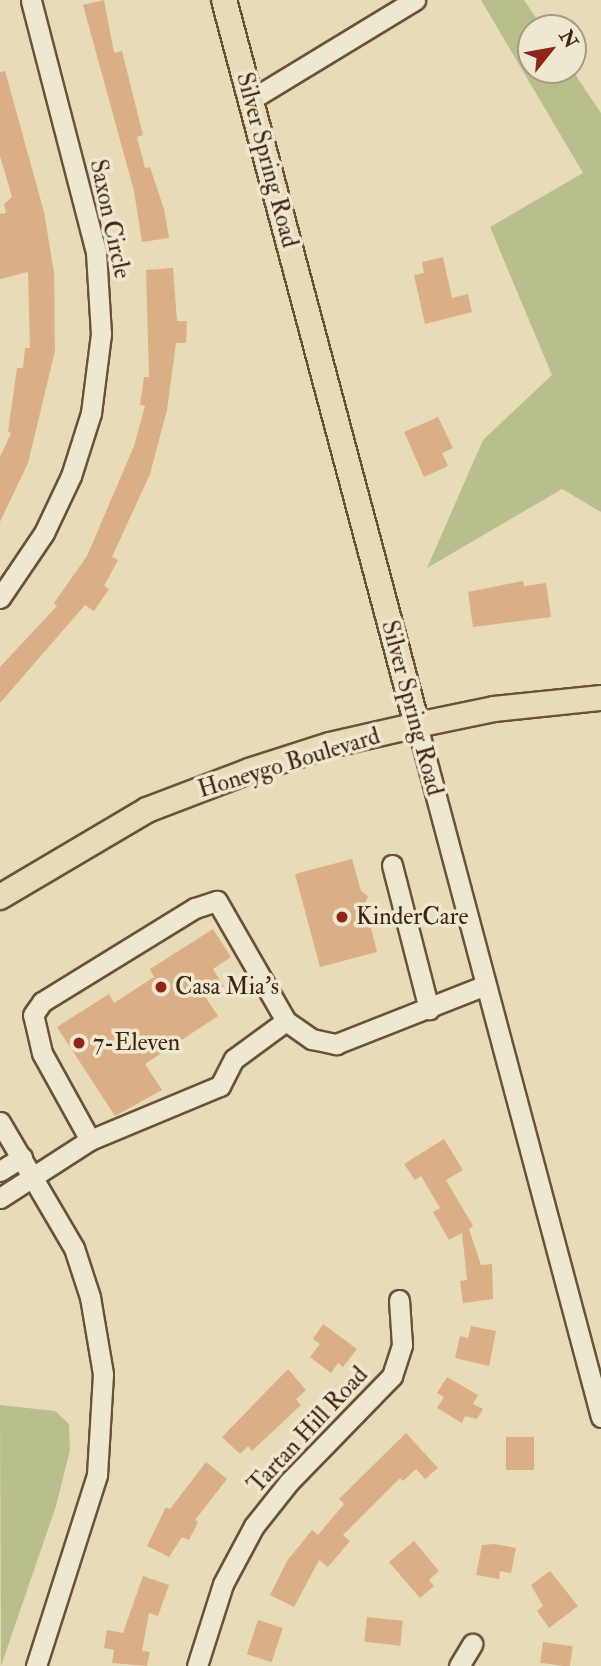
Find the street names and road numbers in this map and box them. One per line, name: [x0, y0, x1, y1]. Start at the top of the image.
street label: Silver Spring Road: [230, 69, 304, 251]
street label: Saxon Circle: [83, 157, 137, 281]
street label: Silver Spring Road: [375, 617, 449, 799]
street label: Honeygo Boulevard: [195, 722, 383, 804]
street label: Tartan Hill Road: [242, 1361, 374, 1499]

